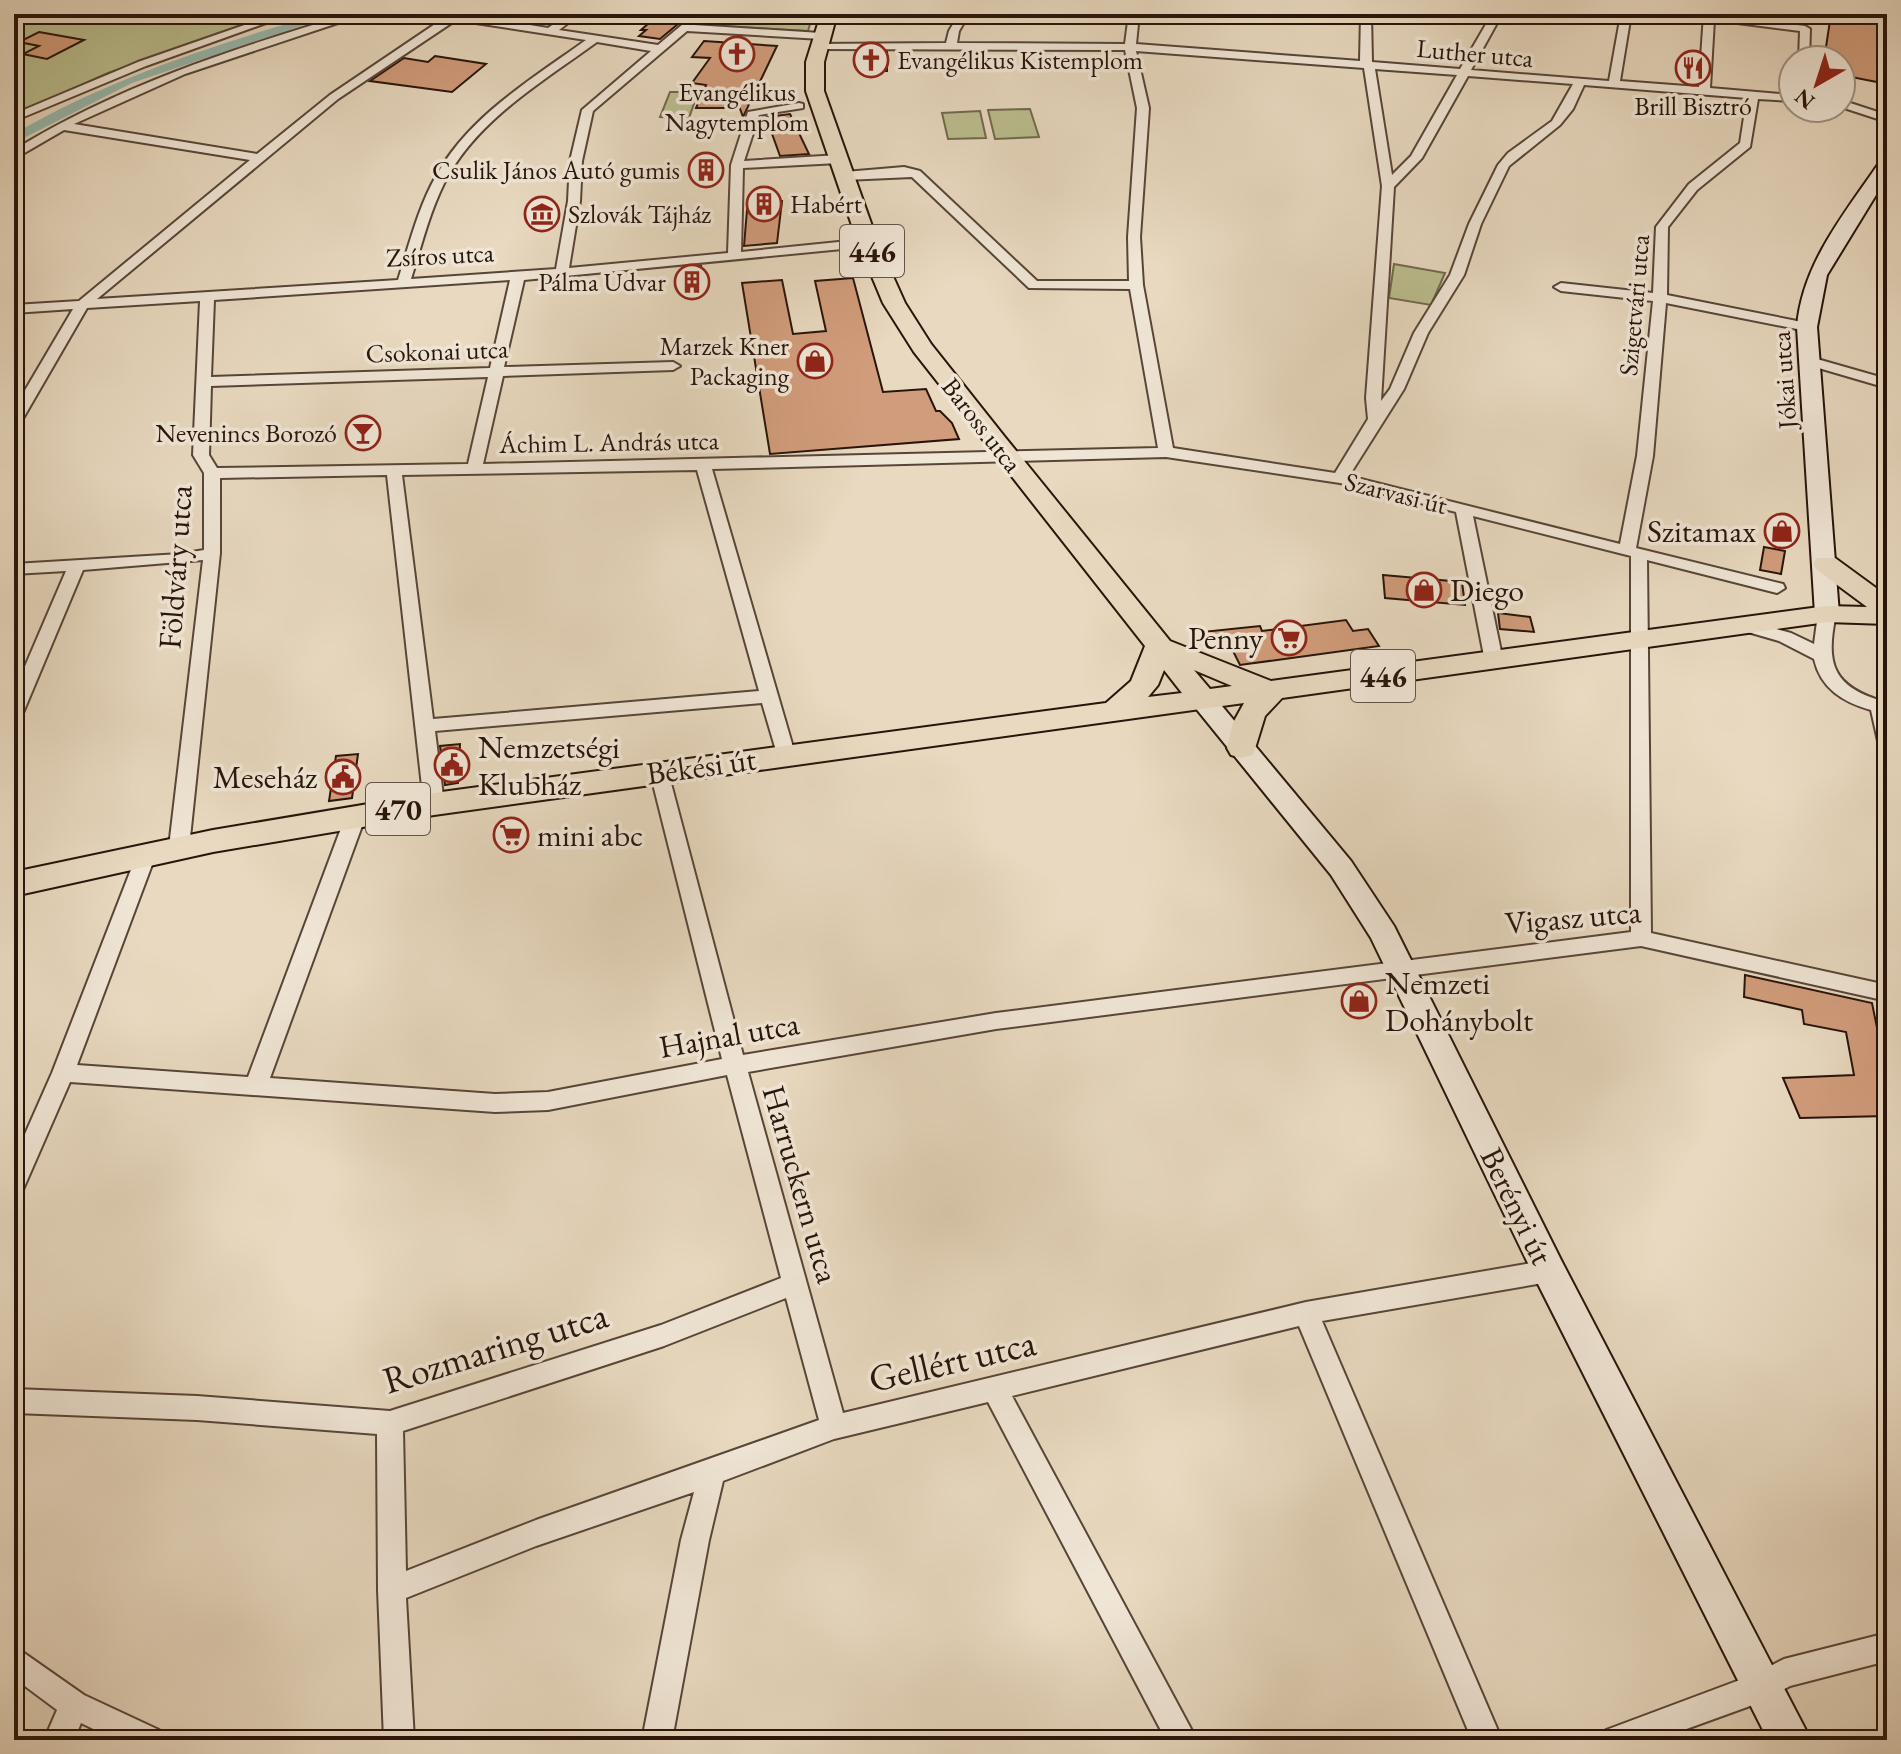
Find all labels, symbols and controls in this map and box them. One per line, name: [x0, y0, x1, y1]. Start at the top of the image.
street label: Luther utca: [1415, 31, 1535, 75]
church icon: Evangélikus Nagytemplom: [718, 35, 756, 73]
church icon: Evangélikus Kistemplom: [852, 41, 890, 79]
place label: Evangélikus Kistemplom: [897, 43, 1143, 77]
north arrow: [1777, 44, 1857, 124]
restaurant icon: Brill Bisztró: [1674, 49, 1712, 87]
place label: Evangélikus Nagytemplom: [665, 75, 809, 139]
text: N: [1789, 82, 1821, 116]
place label: Brill Bisztró: [1634, 89, 1752, 123]
building icon: Csulik János Autó gumis: [687, 151, 725, 189]
place label: Csulik János Autó gumis: [432, 153, 680, 187]
building icon: Habért: [745, 185, 783, 223]
place label: Habért: [790, 187, 862, 221]
museum icon: Szlovák Tájház: [523, 195, 561, 233]
place label: Szlovák Tájház: [568, 197, 711, 231]
road number: 446: [840, 225, 904, 277]
street label: Szigetvári utca: [1611, 232, 1657, 377]
street label: Zsíros utca: [385, 235, 495, 275]
building icon: Pálma Udvar: [673, 263, 711, 301]
place label: Pálma Udvar: [538, 265, 666, 299]
place label: Marzek Kner Packaging: [659, 329, 790, 393]
street label: Jókai utca: [1764, 329, 1805, 432]
street label: Csokonai utca: [365, 332, 509, 370]
shop icon: Marzek Kner Packaging: [796, 342, 834, 380]
street label: Baross utca: [934, 371, 1030, 480]
bar icon: Nevenincs Borozó: [344, 414, 382, 452]
place label: Nevenincs Borozó: [155, 416, 337, 450]
street label: Áchim L. András utca: [498, 423, 720, 461]
street label: Szarvasi út: [1341, 464, 1451, 522]
street label: Földváry utca: [148, 483, 202, 650]
place label: Szitamax: [1647, 510, 1756, 552]
shop icon: Szitamax: [1763, 512, 1801, 550]
place label: Diego: [1450, 569, 1524, 611]
shop icon: Diego: [1405, 571, 1443, 609]
place label: Penny: [1188, 617, 1264, 659]
supermarket icon: Penny: [1270, 619, 1308, 657]
road number: 446: [1351, 650, 1415, 702]
place label: Nemzetségi Klubház: [478, 726, 620, 805]
street label: Békési út: [643, 738, 759, 794]
public building icon: Nemzetségi Klubház: [433, 746, 471, 784]
place label: Meseház: [213, 756, 317, 798]
public building icon: Meseház: [324, 758, 362, 796]
road number: 470: [366, 783, 430, 835]
place label: mini abc: [537, 814, 643, 856]
supermarket icon: mini abc: [492, 816, 530, 854]
street label: Vigasz utca: [1503, 890, 1643, 944]
place label: Nemzeti Dohánybolt: [1385, 962, 1533, 1041]
shop icon: Nemzeti Dohánybolt: [1340, 982, 1378, 1020]
street label: Hajnal utca: [656, 1002, 803, 1068]
street label: Harruckern utca: [753, 1080, 849, 1288]
street label: Berényi út: [1471, 1141, 1563, 1271]
street label: Rozmaring utca: [377, 1289, 614, 1404]
street label: Gellért utca: [864, 1317, 1041, 1403]

